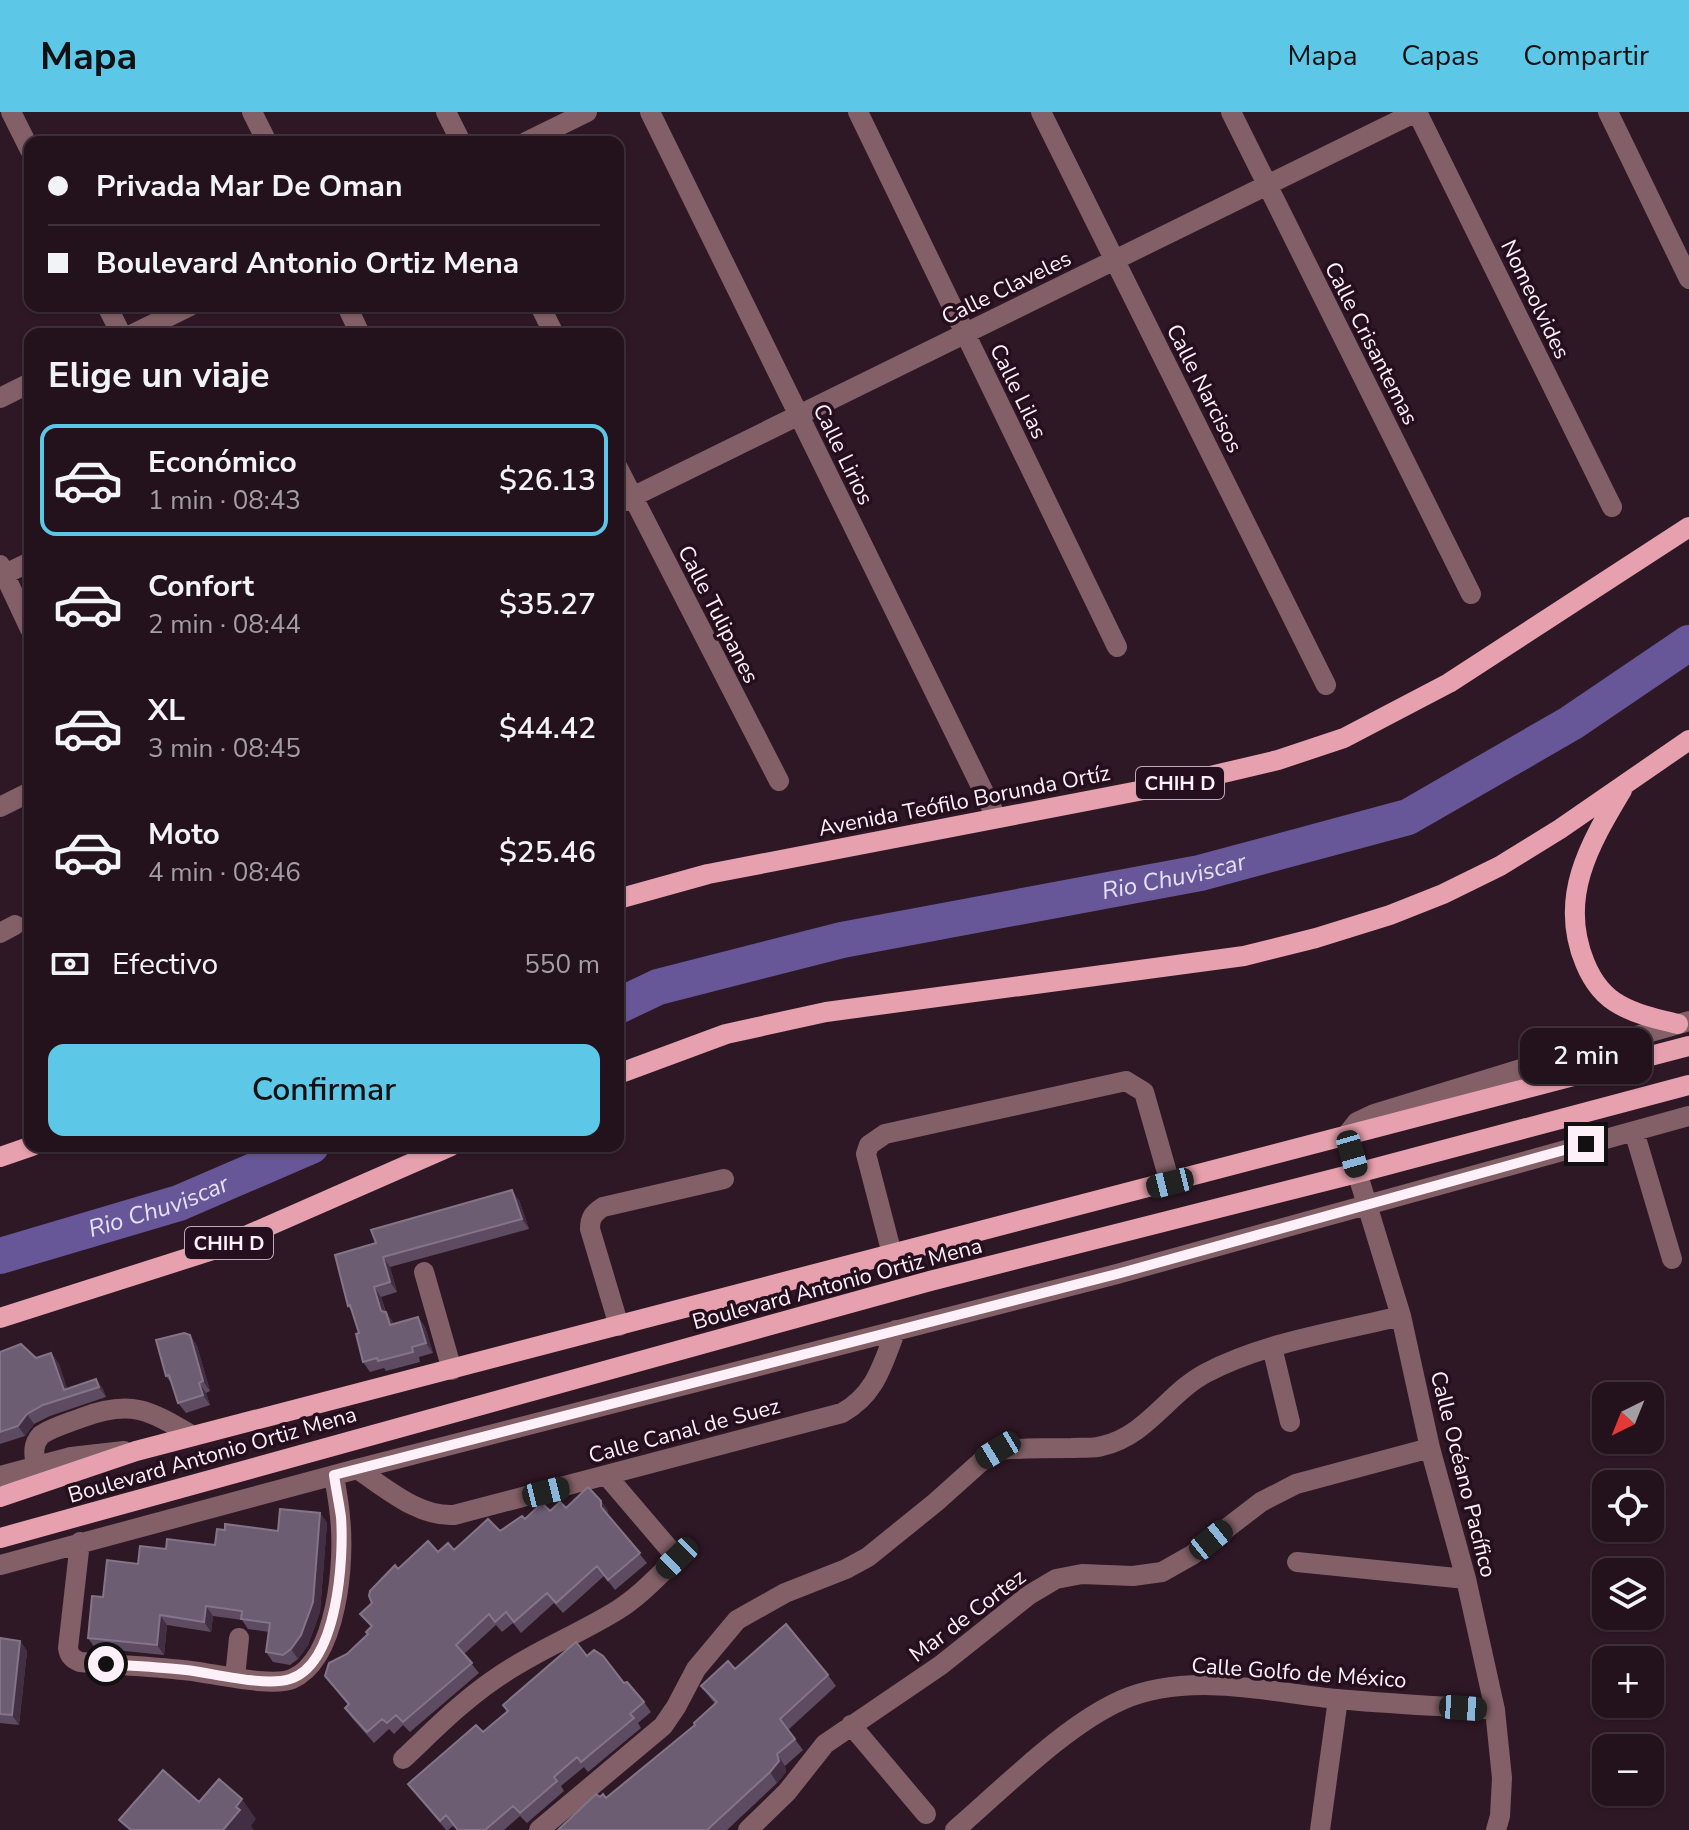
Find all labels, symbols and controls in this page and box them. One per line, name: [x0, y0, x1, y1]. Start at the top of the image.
text: Mapa: [40, 31, 137, 82]
text: Mapa: [1288, 37, 1357, 75]
text: Capas: [1401, 37, 1479, 75]
text: Compartir: [1523, 37, 1649, 75]
text: Privada Mar De Oman: [96, 166, 402, 207]
street label: Nomeolvides: [1493, 235, 1577, 364]
text: Boulevard Antonio Ortiz Mena: [96, 243, 519, 284]
street label: Calle Claveles: [937, 244, 1076, 332]
street label: Calle Crisantemas: [1317, 257, 1425, 430]
street label: Calle Narcisos: [1159, 319, 1249, 458]
street label: Calle Lilas: [982, 339, 1054, 444]
text: Elige un viaje: [48, 351, 269, 400]
street label: Calle Lirios: [806, 399, 881, 510]
text: Económico: [148, 442, 297, 483]
icon: car: [52, 444, 124, 516]
text: $26.13: [499, 460, 596, 501]
text: 1 min · 08:43: [148, 483, 301, 518]
street label: Calle Tulipanes: [670, 540, 766, 689]
text: Confort: [148, 566, 254, 607]
icon: car: [52, 568, 124, 640]
text: $35.27: [499, 584, 596, 625]
text: 2 min · 08:44: [148, 607, 301, 642]
text: XL: [148, 690, 185, 731]
icon: car: [52, 692, 124, 764]
text: $44.42: [499, 708, 596, 749]
text: 3 min · 08:45: [148, 731, 301, 766]
street label: Avenida Teófilo Borunda Ortíz: [816, 758, 1112, 844]
road number: CHIH D: [1136, 767, 1224, 799]
text: Moto: [148, 814, 220, 855]
icon: car: [52, 816, 124, 888]
text: $25.46: [499, 832, 596, 873]
water label: Rio Chuviscar: [1099, 845, 1251, 907]
text: 4 min · 08:46: [148, 855, 301, 890]
icon: cash: [48, 942, 92, 986]
text: Efectivo: [112, 944, 218, 985]
text: 550 m: [524, 947, 600, 982]
callout: 2 min: [1520, 1028, 1652, 1084]
text: 2 min: [1553, 1038, 1619, 1073]
button: Confirmar: [48, 1044, 600, 1136]
route end: [1568, 1126, 1604, 1162]
car: [1334, 1128, 1370, 1180]
car: [1144, 1166, 1196, 1200]
water label: Rio Chuviscar: [84, 1167, 235, 1245]
road number: CHIH D: [185, 1227, 273, 1259]
street label: Boulevard Antonio Ortiz Mena: [689, 1231, 985, 1337]
street label: Calle Océano Pacífico: [1423, 1368, 1503, 1581]
north arrow: [1592, 1382, 1664, 1454]
map controls: [1592, 1382, 1664, 1806]
street label: Calle Canal de Suez: [585, 1391, 783, 1471]
street label: Boulevard Antonio Ortiz Mena: [64, 1399, 360, 1511]
car: [971, 1427, 1025, 1473]
button: locate: [1592, 1470, 1664, 1542]
car: [520, 1475, 572, 1509]
car: [1185, 1516, 1237, 1564]
car: [651, 1533, 703, 1583]
button: layers: [1592, 1558, 1664, 1630]
street label: Mar de Cortez: [903, 1562, 1032, 1669]
route start: [88, 1646, 124, 1682]
button: +: [1592, 1646, 1664, 1718]
street label: Calle Golfo de México: [1190, 1651, 1407, 1695]
car: [1438, 1694, 1488, 1722]
button: −: [1592, 1734, 1664, 1806]

